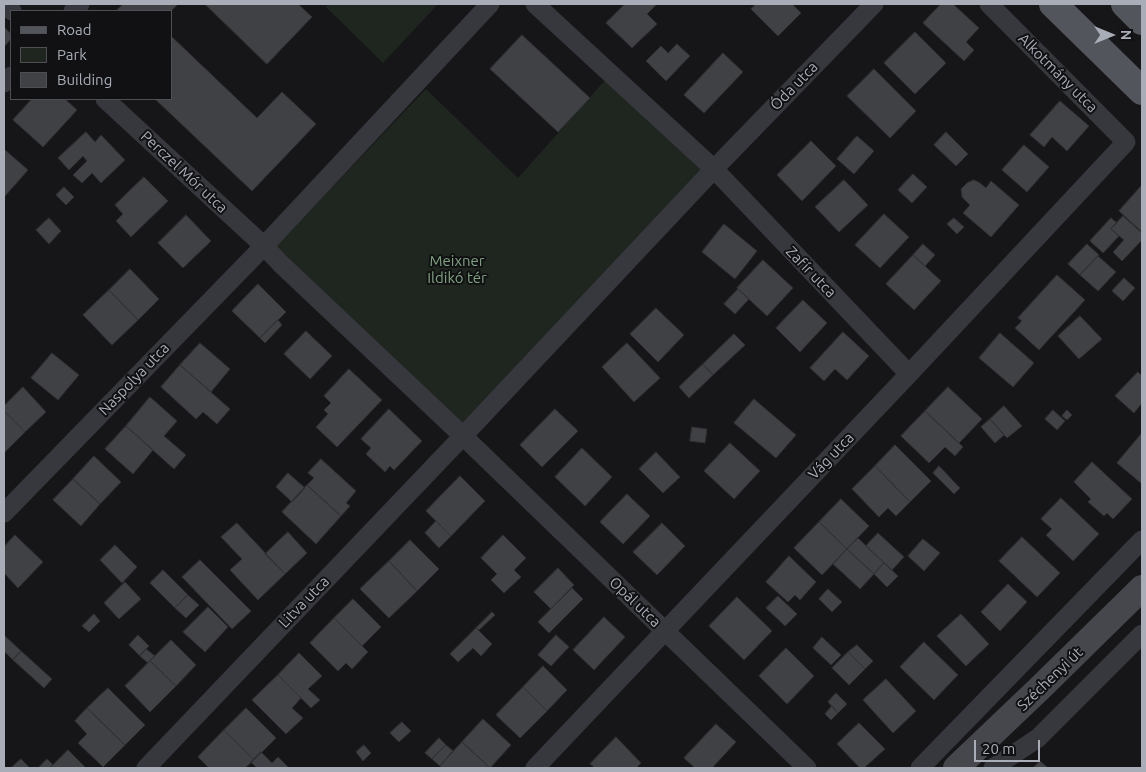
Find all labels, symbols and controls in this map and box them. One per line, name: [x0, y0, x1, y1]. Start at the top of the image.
legend: [10, 10, 172, 100]
north arrow: [1086, 10, 1136, 60]
text: Road: [57, 21, 92, 38]
street label: Alkotmány utca: [1015, 30, 1101, 116]
text: N: [1118, 30, 1134, 40]
text: Park: [57, 46, 87, 63]
street label: Óda utca: [766, 58, 822, 114]
text: Building: [57, 71, 112, 88]
street label: Perczel Mór utca: [137, 127, 231, 217]
street label: Zafír utca: [782, 243, 840, 301]
park label: Meixner Ildikó tér: [427, 252, 487, 287]
street label: Naspolya utca: [95, 339, 173, 419]
street label: Vág utca: [804, 429, 858, 483]
street label: Litva utca: [275, 572, 333, 632]
street label: Opál utca: [606, 573, 664, 631]
street label: Széchenyi út: [1014, 643, 1086, 715]
scale bar: [976, 730, 1042, 762]
text: 20 m: [982, 740, 1015, 757]

